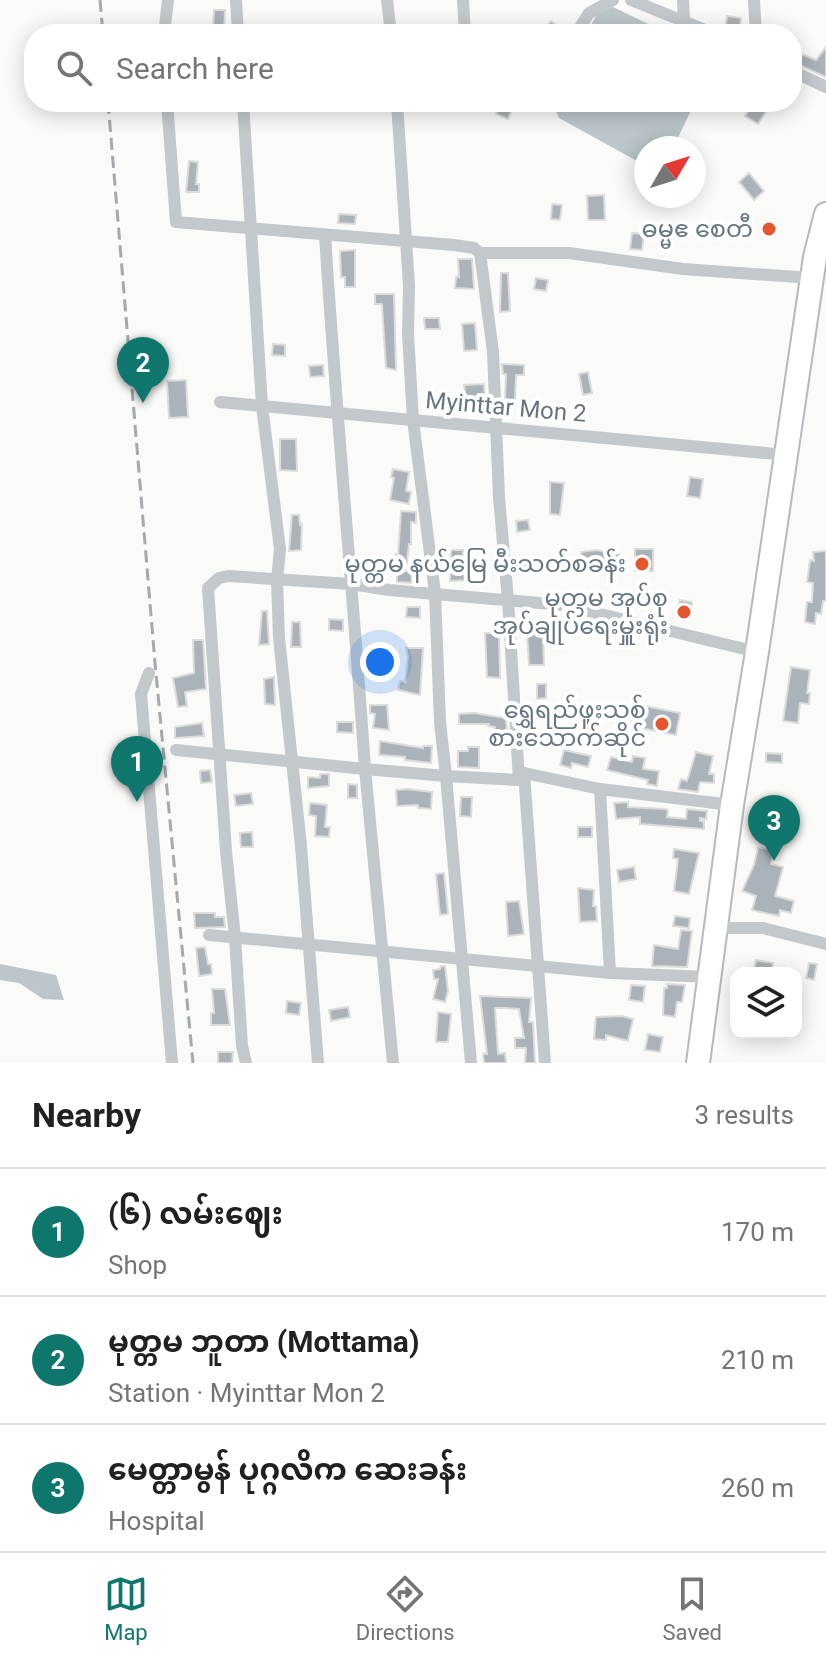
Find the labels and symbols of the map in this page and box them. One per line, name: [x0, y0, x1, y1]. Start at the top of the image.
north arrow: [634, 136, 706, 208]
place label: ဓမ္မဧ စေတီ: [642, 213, 753, 249]
marker: ဓမ္မဧ စေတီ: [760, 220, 778, 238]
pin: 2: [117, 337, 169, 403]
street label: Myinttar Mon 2: [424, 386, 588, 428]
place label: မုတ္တမ နယ်မြေ မီးသတ်စခန်း: [344, 548, 626, 583]
marker: မုတ္တမ နယ်မြေ မီးသတ်စခန်း: [633, 555, 651, 573]
place label: မုတ္တမ အုပ်စု အုပ်ချုပ်ရေးမှူးရုံး: [492, 582, 668, 645]
marker: မုတ္တမ အုပ်စု အုပ်ချုပ်ရေးမှူးရုံး: [675, 603, 693, 621]
your location: [360, 642, 400, 682]
place label: ရွှေရည်ဖူးသစ် စားသောက်ဆိုင်: [488, 694, 646, 757]
marker: ရွှေရည်ဖူးသစ် စားသောက်ဆိုင်: [653, 715, 671, 733]
pin: 1: [111, 736, 163, 802]
pin: 3: [748, 795, 800, 861]

